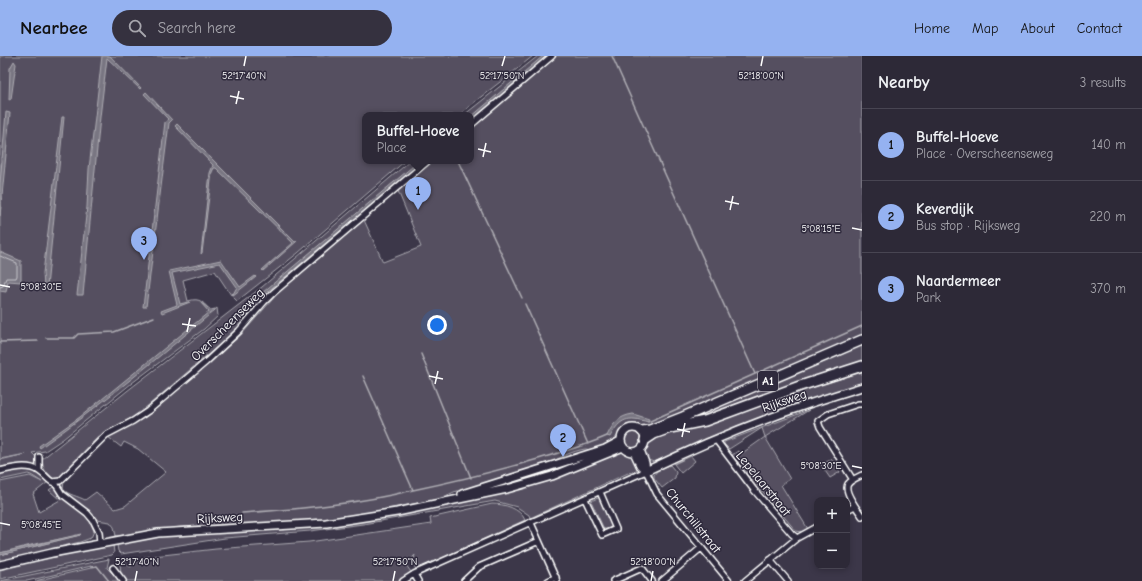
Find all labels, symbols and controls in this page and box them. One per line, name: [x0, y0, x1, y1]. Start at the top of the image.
search box: [112, 10, 392, 46]
text: Nearbee: [20, 17, 88, 39]
icon: search: [126, 17, 148, 39]
text: Search here: [158, 19, 236, 37]
text: Home: [914, 20, 950, 37]
text: Map: [972, 20, 998, 37]
text: About: [1020, 20, 1055, 37]
text: Contact: [1077, 20, 1122, 37]
text: 52°17'40"N: [222, 70, 266, 82]
text: 52°17'50"N: [480, 70, 524, 82]
text: 52°18'00"N: [738, 70, 784, 82]
text: Nearby: [878, 73, 929, 92]
text: 3 results: [1080, 75, 1126, 90]
popup: [362, 112, 474, 164]
text: Buffel-Hoeve: [377, 122, 459, 140]
text: Buffel-Hoeve: [916, 128, 999, 146]
text: 1: [888, 137, 894, 152]
text: 140 m: [1092, 137, 1126, 152]
text: Place: [377, 140, 406, 155]
text: Place · Overscheenseweg: [916, 146, 1053, 161]
pin: 1: [405, 177, 431, 210]
text: Keverdijk: [916, 200, 974, 218]
text: 2: [888, 209, 894, 224]
text: 220 m: [1089, 209, 1126, 224]
text: Bus stop · Rijksweg: [916, 218, 1020, 233]
text: 5°08'15"E: [801, 223, 841, 235]
pin: 3: [131, 227, 157, 260]
text: Naardermeer: [916, 272, 1001, 290]
text: 5°08'30"E: [20, 281, 62, 293]
text: 3: [888, 281, 894, 296]
text: 370 m: [1090, 281, 1126, 296]
street label: Overscheenseweg: [188, 285, 267, 364]
text: Park: [916, 290, 941, 305]
your location: [427, 315, 447, 335]
road number: A1: [758, 371, 778, 391]
street label: Rijksweg: [760, 386, 809, 415]
pin: 2: [550, 424, 576, 457]
street label: Lepelaarstraat: [733, 448, 795, 520]
text: 5°08'30"E: [800, 460, 842, 472]
street label: Churchillstraat: [663, 485, 725, 557]
map controls: [814, 497, 850, 569]
button: +: [814, 497, 850, 533]
street label: Rijksweg: [196, 509, 244, 526]
text: 5°08'45"E: [21, 519, 61, 531]
button: −: [814, 533, 850, 569]
text: 52°17'40"N: [115, 556, 159, 568]
text: 52°17'50"N: [373, 556, 417, 568]
text: 52°18'00"N: [630, 556, 676, 568]

